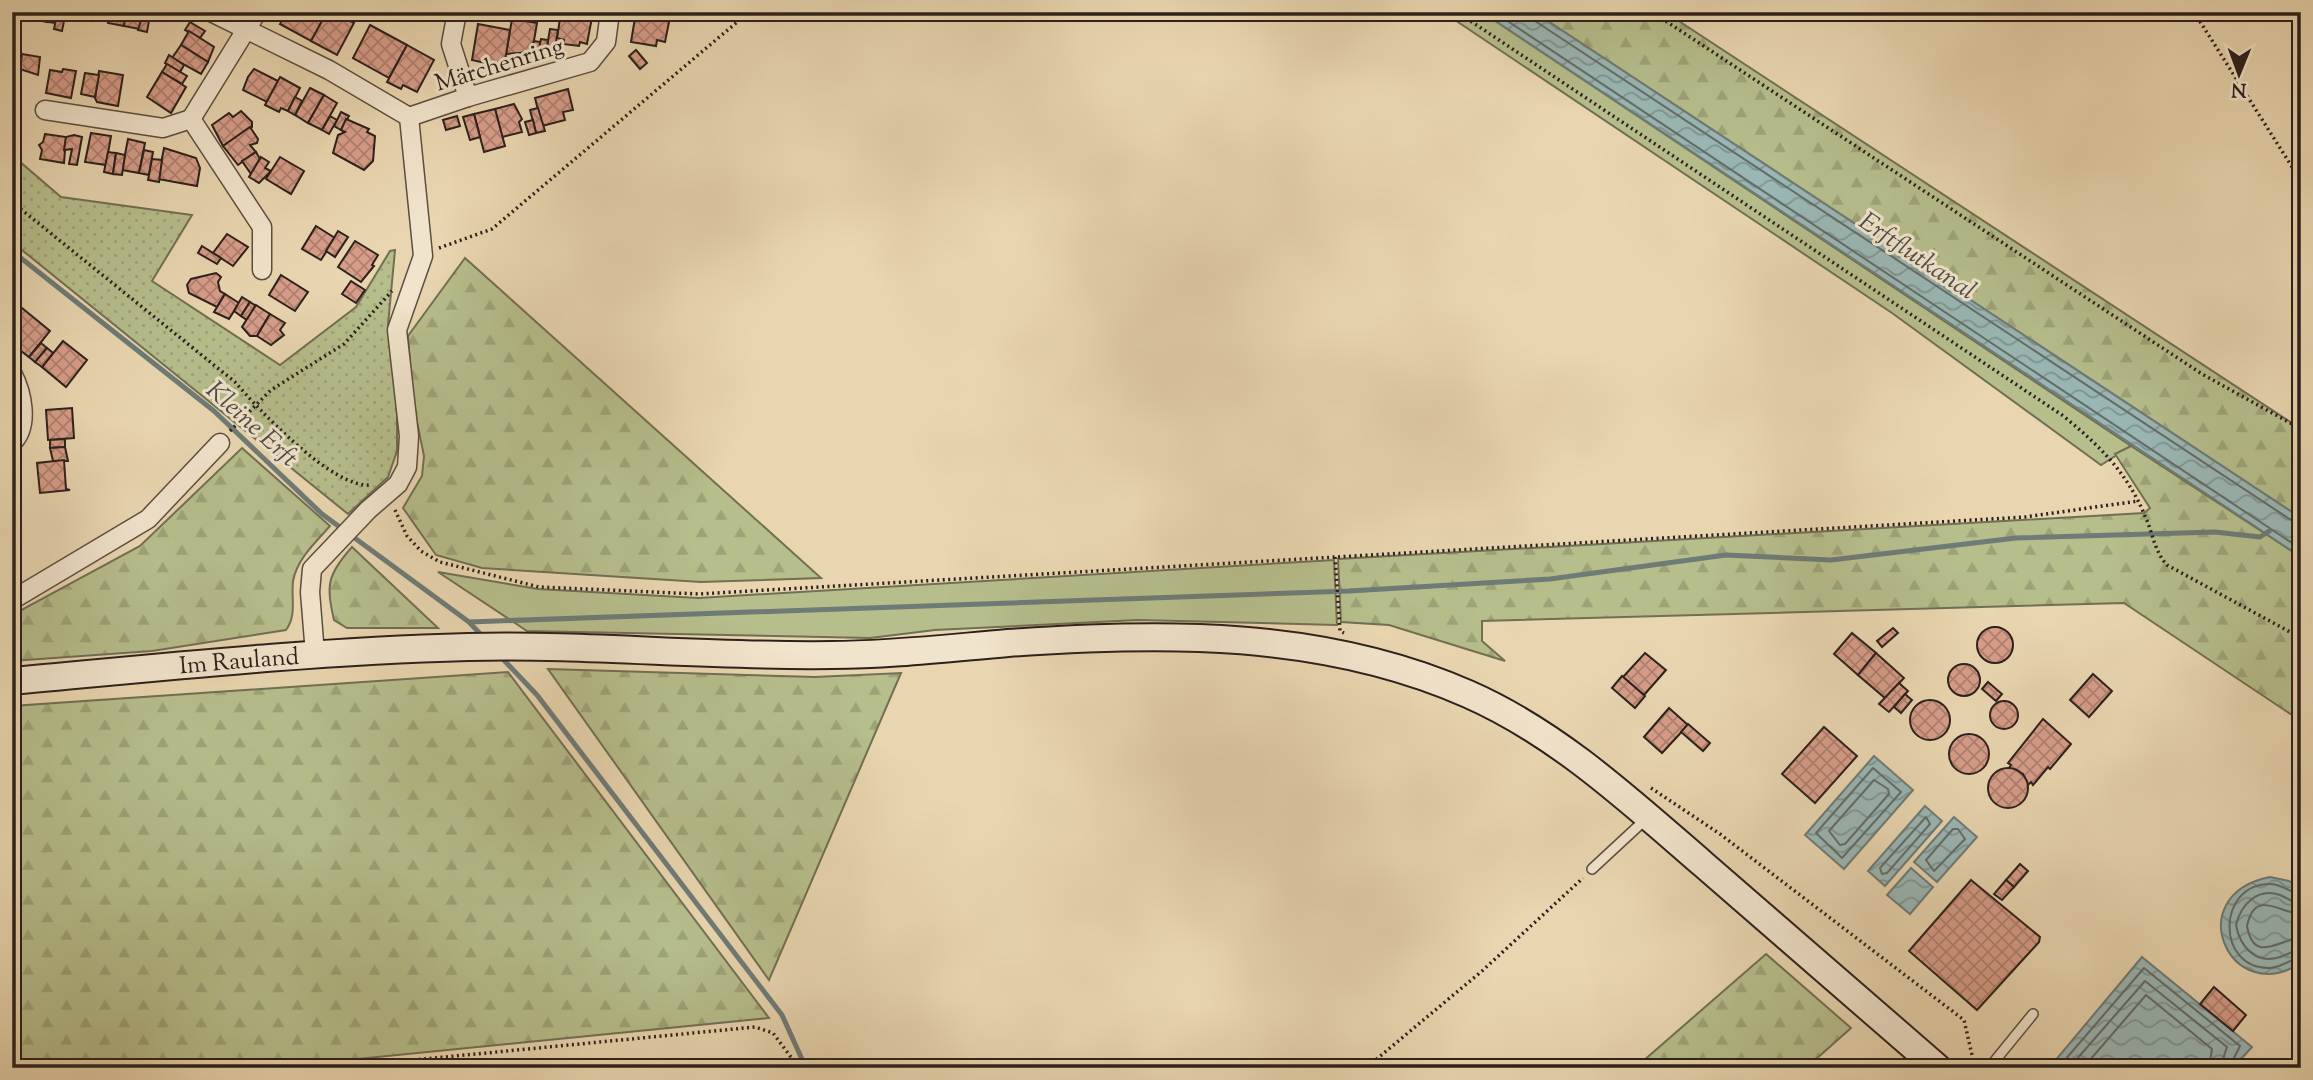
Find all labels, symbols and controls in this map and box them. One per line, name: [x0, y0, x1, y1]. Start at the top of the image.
street label: Märchenring: [431, 30, 568, 102]
north arrow: [2204, 38, 2274, 108]
text: N: [2231, 75, 2247, 102]
water label: Erftflutkanal: [1851, 204, 1983, 310]
water label: Kleine Erft: [197, 373, 306, 477]
street label: Im Rauland: [178, 641, 301, 684]

